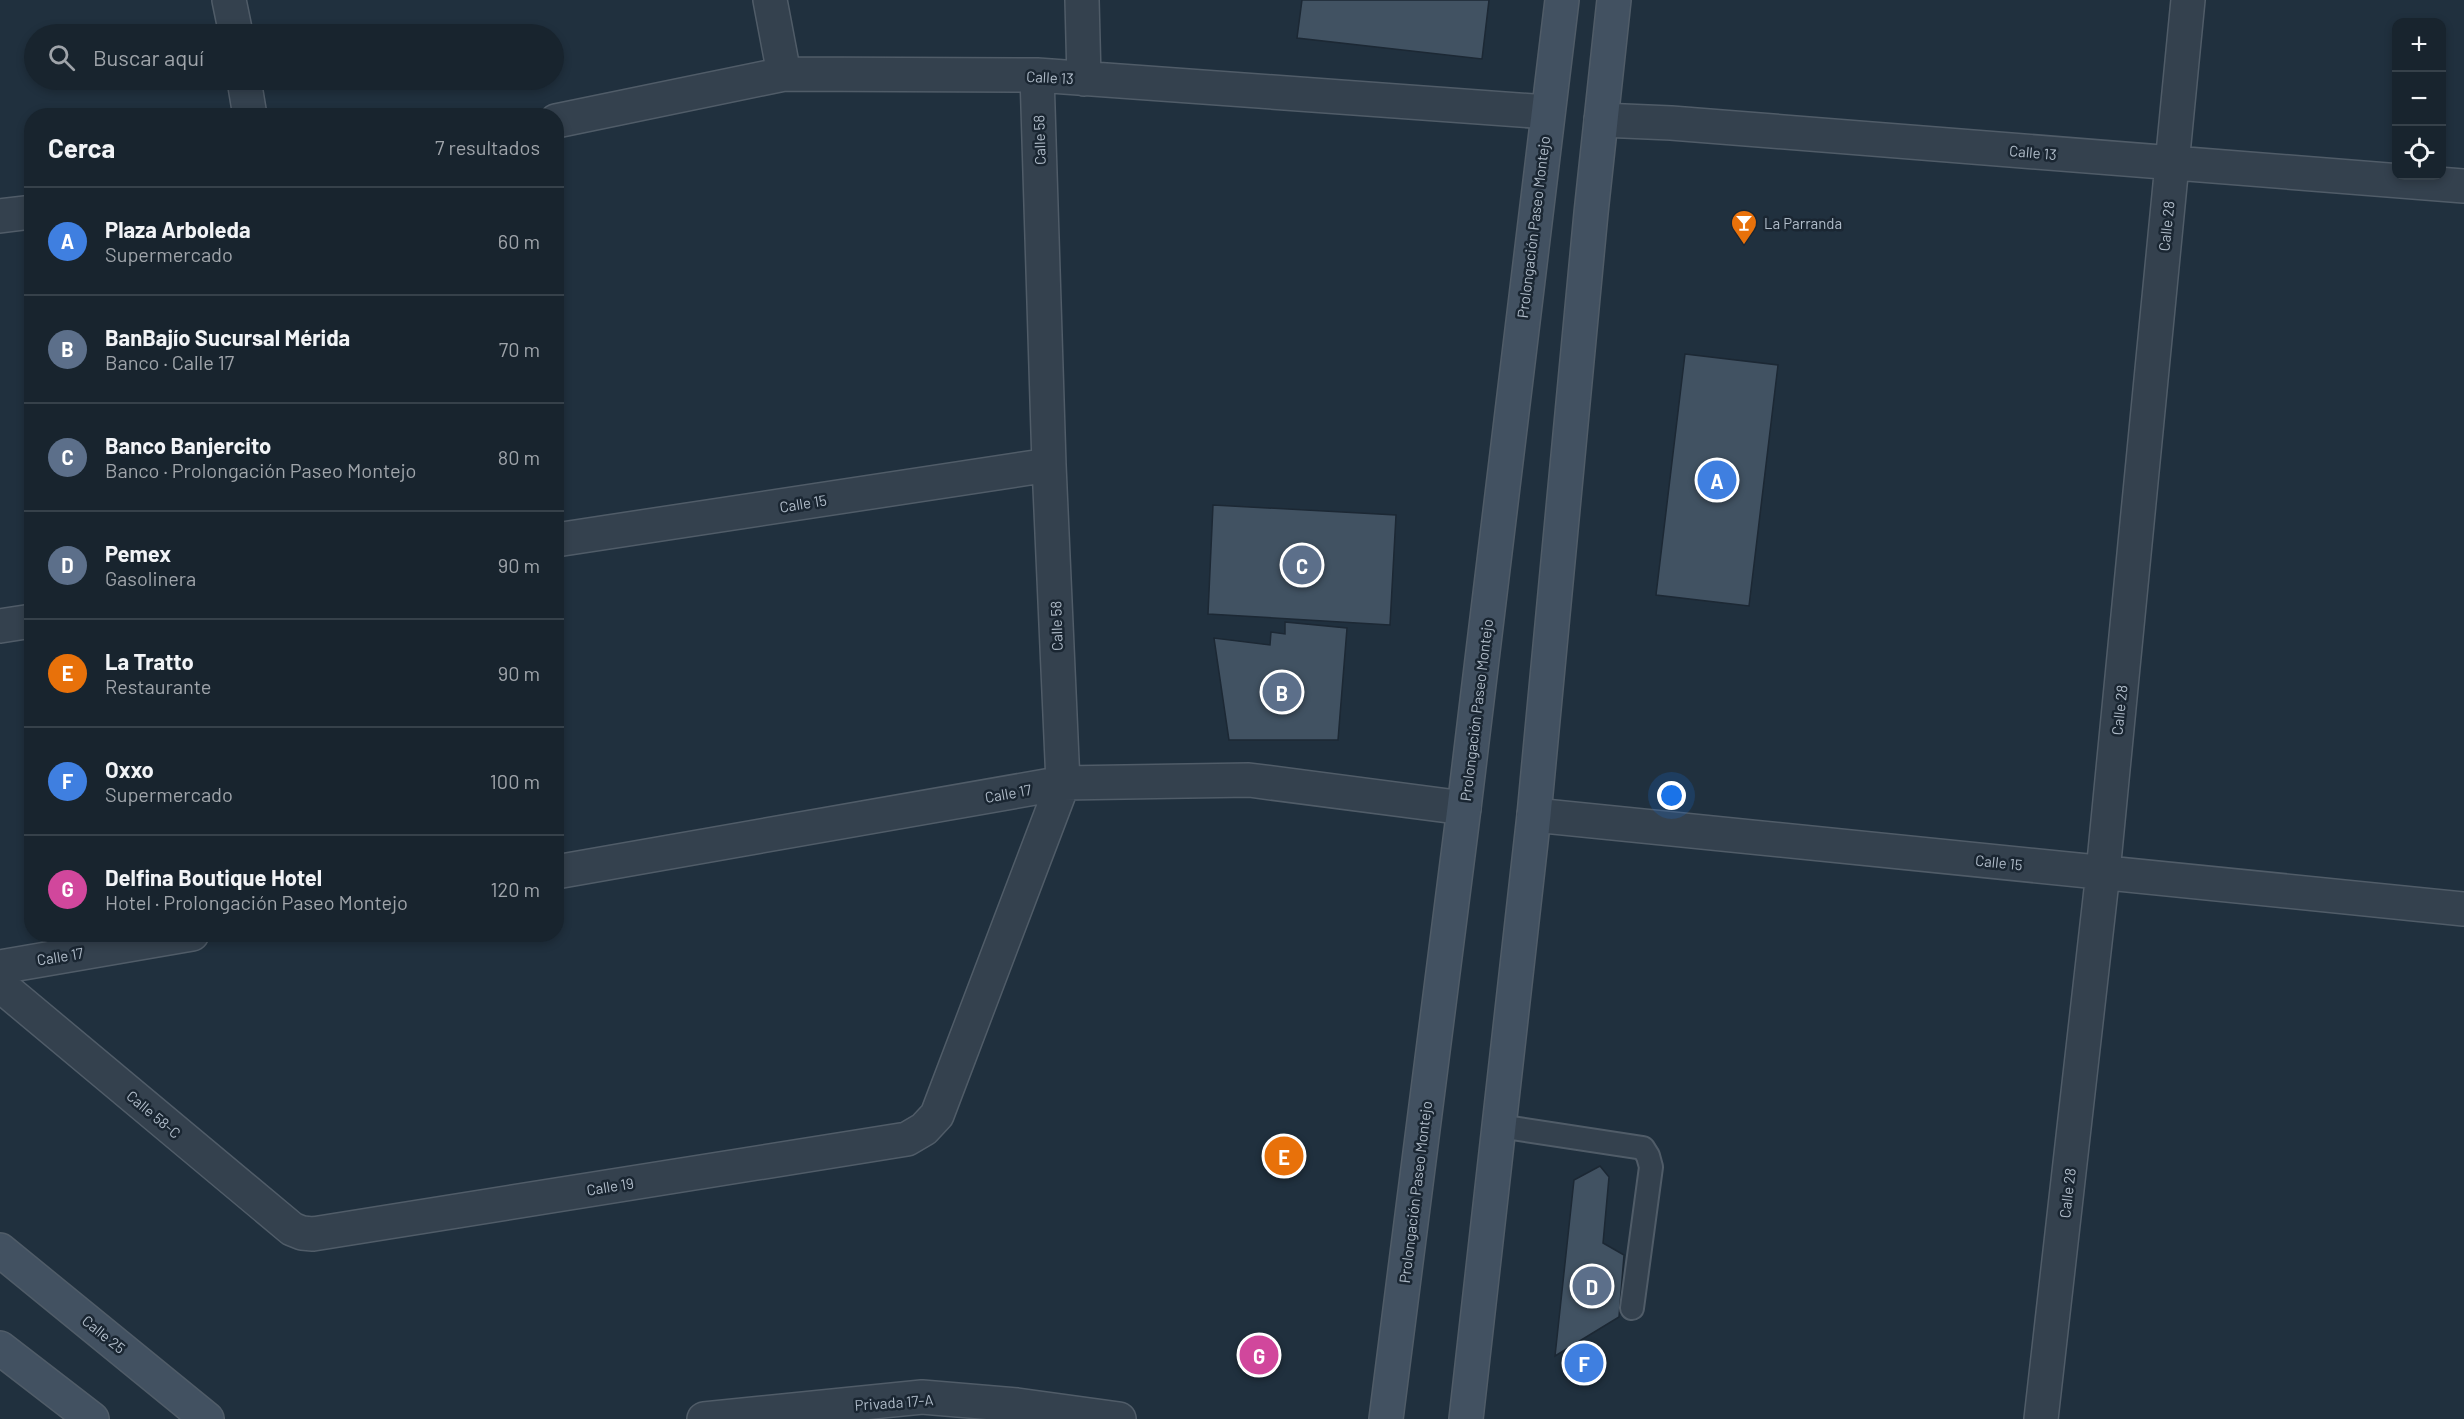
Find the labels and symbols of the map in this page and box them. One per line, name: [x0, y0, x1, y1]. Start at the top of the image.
street label: Calle 13: [1026, 67, 1074, 87]
street label: Calle 58: [1029, 115, 1049, 165]
street label: Prolongación Paseo Montejo: [1513, 135, 1553, 319]
street label: Calle 13: [2009, 141, 2057, 163]
street label: Calle 28: [2154, 200, 2178, 252]
bar icon: La Parranda: [1729, 208, 1759, 246]
place label: La Parranda: [1764, 214, 1842, 232]
pin: A: [1698, 458, 1736, 502]
street label: Calle 15: [778, 490, 828, 516]
pin: C: [1282, 542, 1322, 588]
street label: Calle 58: [1046, 601, 1066, 651]
street label: Prolongación Paseo Montejo: [1456, 618, 1496, 802]
pin: B: [1262, 670, 1302, 714]
street label: Calle 28: [2107, 684, 2131, 736]
street label: Calle 17: [983, 780, 1033, 806]
your location: [1657, 781, 1686, 810]
street label: Calle 15: [1974, 851, 2024, 873]
street label: Calle 17: [35, 943, 85, 969]
street label: Calle 58-C: [123, 1086, 185, 1142]
street label: Prolongación Paseo Montejo: [1395, 1100, 1435, 1284]
pin: E: [1264, 1134, 1304, 1178]
street label: Calle 28: [2055, 1167, 2079, 1219]
street label: Calle 19: [585, 1173, 635, 1199]
pin: D: [1572, 1264, 1612, 1308]
street label: Calle 25: [79, 1311, 129, 1357]
pin: G: [1240, 1332, 1278, 1378]
pin: F: [1564, 1340, 1604, 1386]
street label: Privada 17-A: [854, 1390, 934, 1414]

